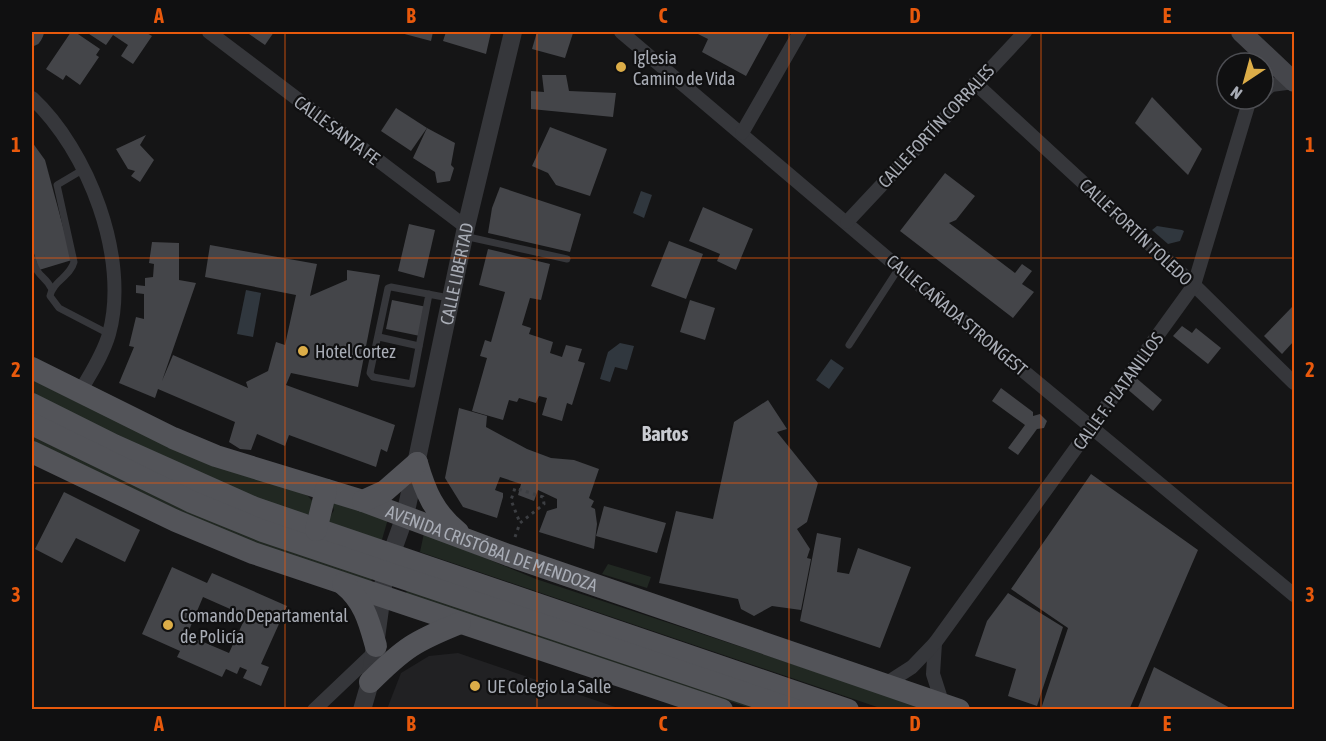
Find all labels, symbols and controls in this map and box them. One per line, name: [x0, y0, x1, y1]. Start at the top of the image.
text: A: [153, 4, 164, 27]
text: B: [406, 4, 416, 27]
text: C: [659, 4, 668, 27]
text: D: [909, 4, 921, 27]
text: E: [1163, 4, 1172, 27]
place label: Iglesia Camino de Vida: [633, 47, 735, 89]
north arrow: [1215, 51, 1275, 111]
marker: Iglesia Camino de Vida: [614, 60, 628, 74]
street label: CALLE FORTÍN CORRALES: [874, 60, 999, 192]
text: N: [1227, 83, 1245, 103]
street label: CALLE SANTA FE: [290, 91, 384, 169]
text: 1: [11, 133, 21, 156]
text: 1: [1305, 133, 1315, 156]
street label: CALLE FORTÍN TOLEDO: [1075, 174, 1197, 290]
street label: CALLE LIBERTAD: [435, 221, 477, 327]
street label: CALLE CAÑADA STRONGEST: [883, 250, 1032, 380]
street label: CALLE F. PLATANILLOS: [1068, 328, 1168, 454]
place label: Hotel Cortez: [315, 341, 396, 362]
marker: Hotel Cortez: [296, 344, 310, 358]
text: 2: [11, 358, 21, 381]
text: 2: [1305, 358, 1315, 381]
district label: Bartos: [642, 422, 688, 445]
street label: AVENIDA CRISTÓBAL DE MENDOZA: [383, 500, 601, 596]
text: 3: [11, 583, 21, 606]
text: 3: [1305, 583, 1315, 606]
place label: Comando Departamental de Policía: [180, 605, 348, 647]
marker: Comando Departamental de Policía: [161, 618, 175, 632]
place label: UE Colegio La Salle: [487, 676, 611, 697]
marker: UE Colegio La Salle: [468, 679, 482, 693]
text: A: [153, 712, 164, 735]
text: B: [406, 712, 416, 735]
text: C: [659, 712, 668, 735]
text: D: [909, 712, 921, 735]
text: E: [1163, 712, 1172, 735]

